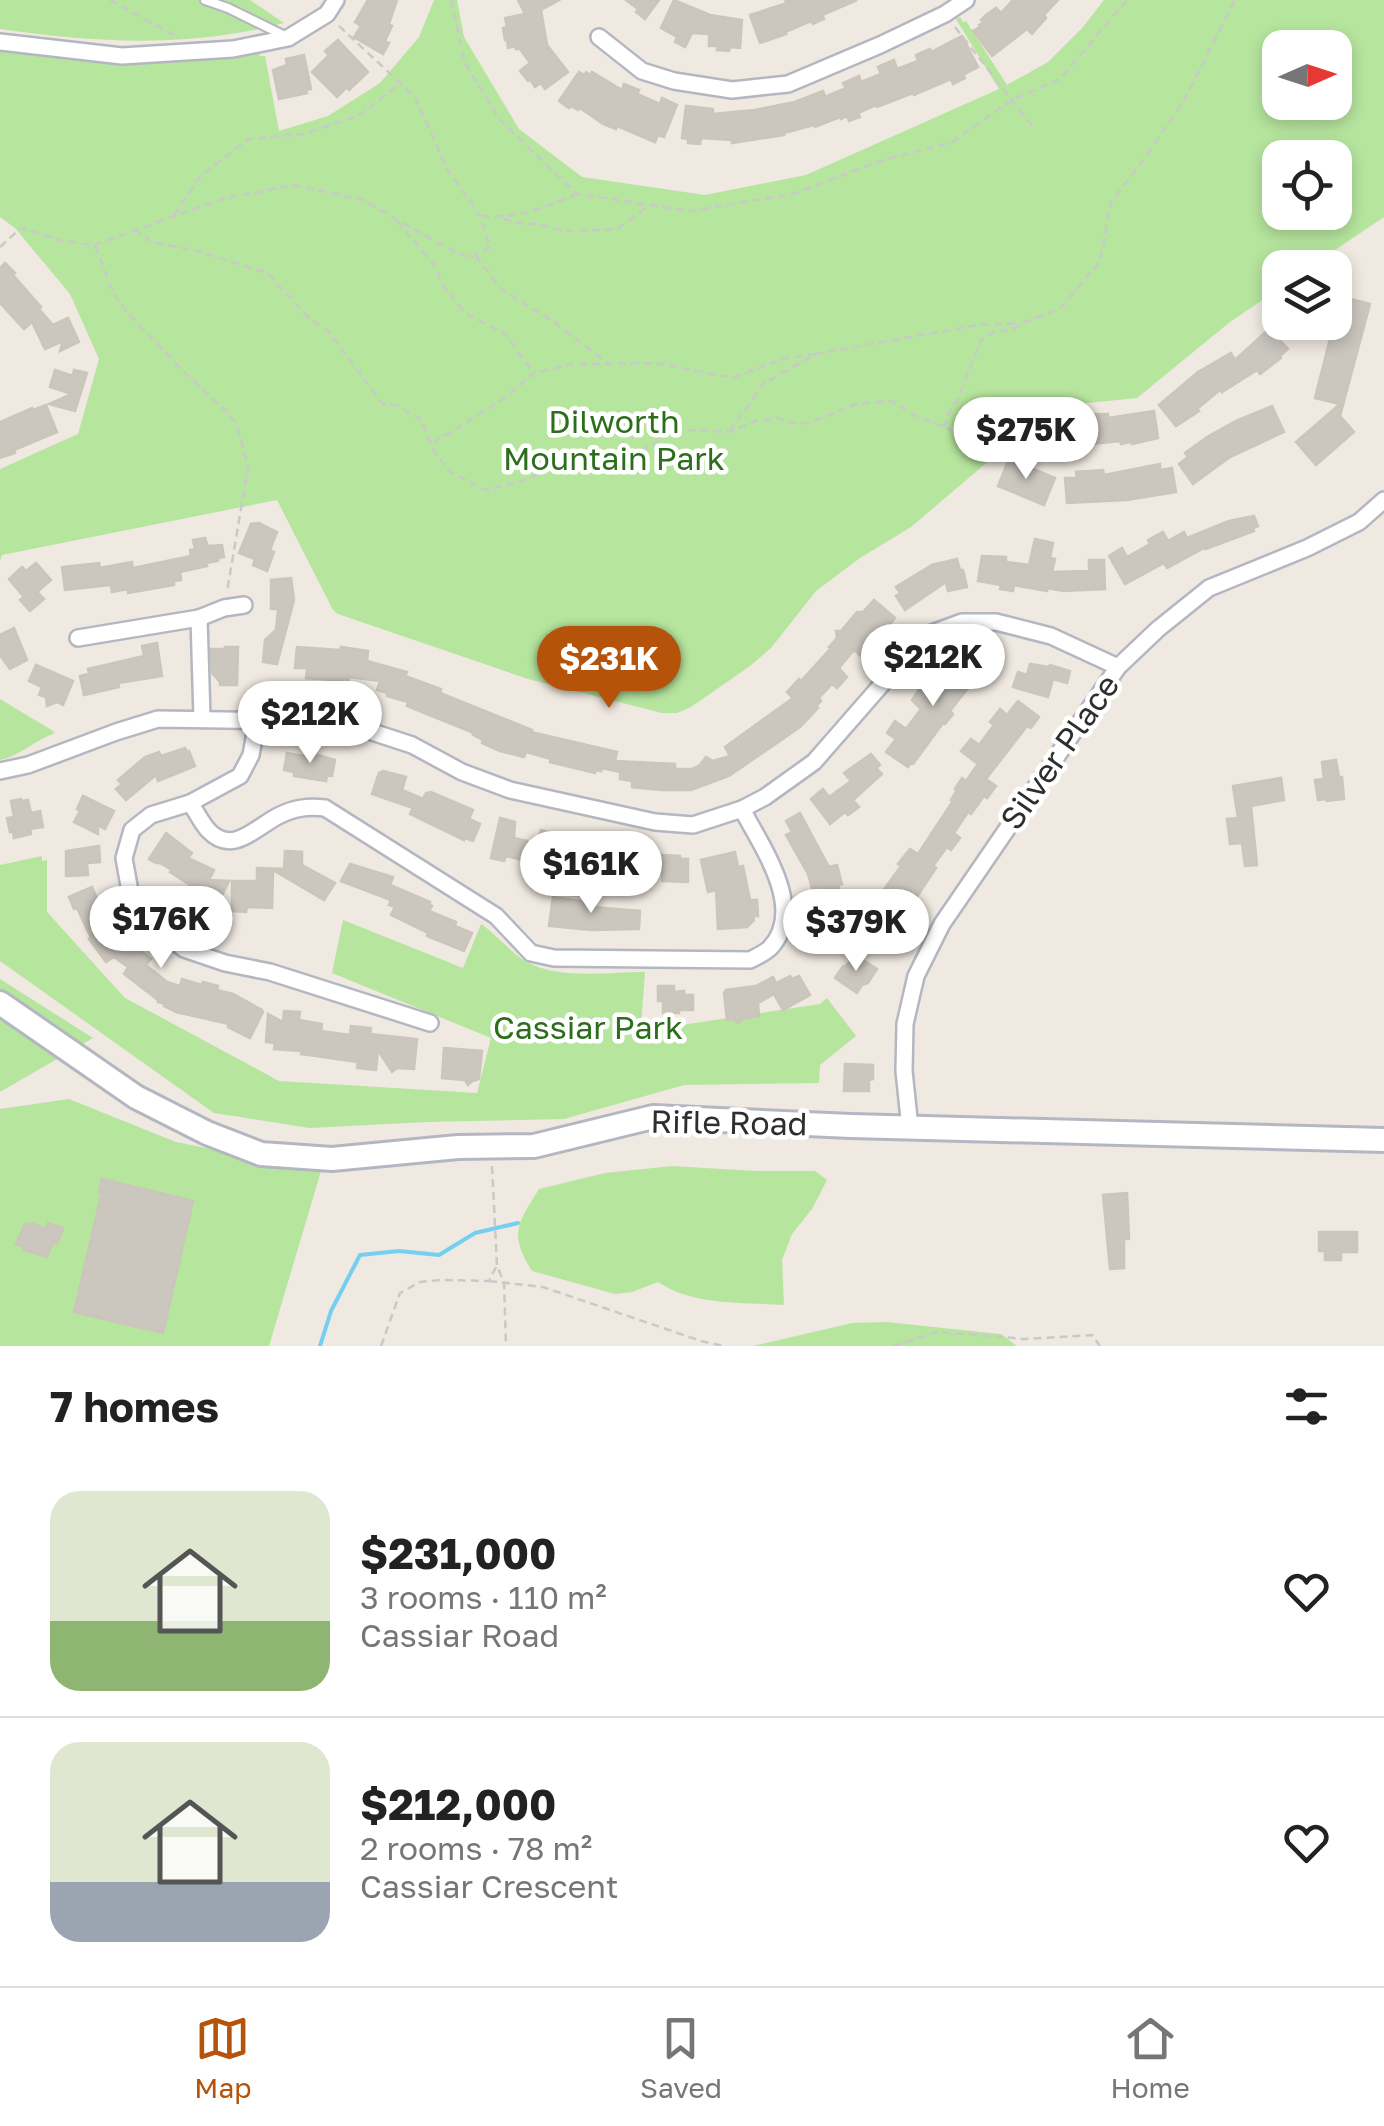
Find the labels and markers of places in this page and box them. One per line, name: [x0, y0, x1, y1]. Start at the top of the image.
pin: $275K: [956, 397, 1096, 482]
pin: $212K: [863, 624, 1003, 709]
pin: $231K: [539, 626, 679, 711]
pin: $212K: [240, 681, 380, 766]
pin: $161K: [521, 831, 661, 916]
pin: $176K: [91, 886, 231, 971]
pin: $379K: [786, 889, 926, 974]

